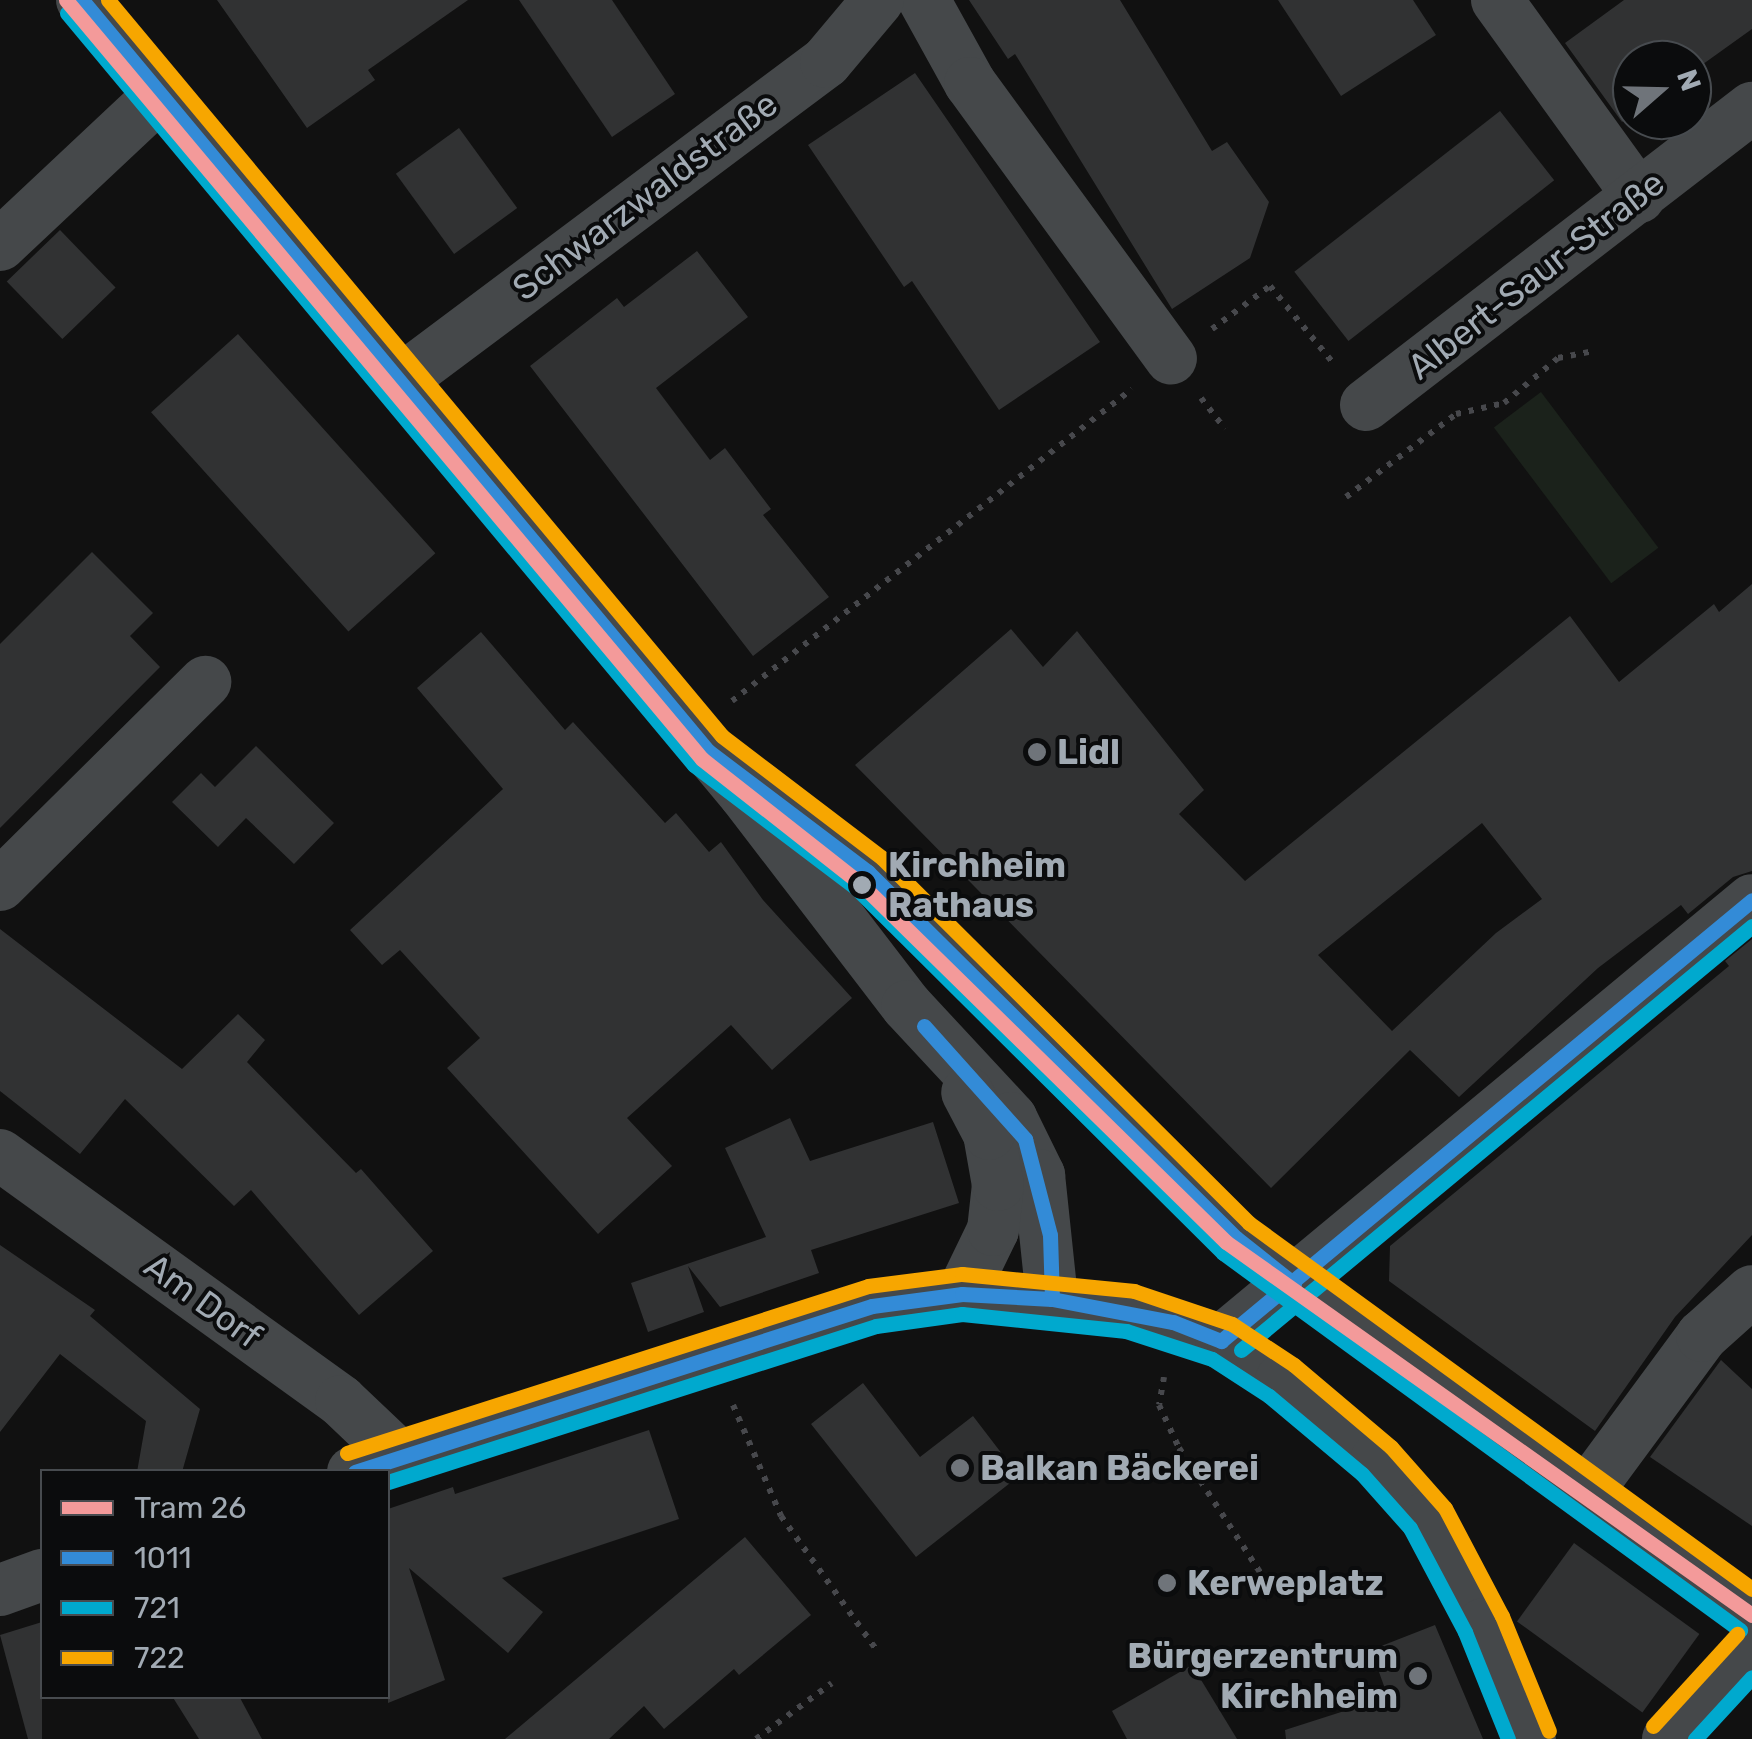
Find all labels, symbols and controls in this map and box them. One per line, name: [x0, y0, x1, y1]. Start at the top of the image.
north arrow: [1612, 40, 1712, 140]
text: N: [1670, 65, 1708, 95]
street label: Schwarzwaldstraße: [504, 83, 786, 309]
street label: Albert-Saur-Straße: [1399, 162, 1673, 388]
place label: Lidl: [1057, 731, 1120, 773]
marker: Lidl: [1026, 741, 1048, 763]
place label: Kirchheim Rathaus: [888, 844, 1066, 926]
marker: Kirchheim Rathaus: [845, 868, 879, 902]
street label: Am Dorf: [136, 1245, 270, 1357]
place label: Balkan Bäckerei: [980, 1447, 1259, 1489]
marker: Balkan Bäckerei: [949, 1457, 971, 1479]
legend: [40, 1469, 390, 1699]
text: Tram 26: [134, 1490, 246, 1526]
text: 1011: [134, 1540, 192, 1576]
place label: Kerweplatz: [1187, 1562, 1384, 1604]
marker: Kerweplatz: [1156, 1572, 1178, 1594]
text: 721: [134, 1590, 180, 1626]
place label: Bürgerzentrum Kirchheim: [1127, 1635, 1398, 1717]
text: 722: [134, 1640, 185, 1676]
marker: Bürgerzentrum Kirchheim: [1407, 1665, 1429, 1687]

